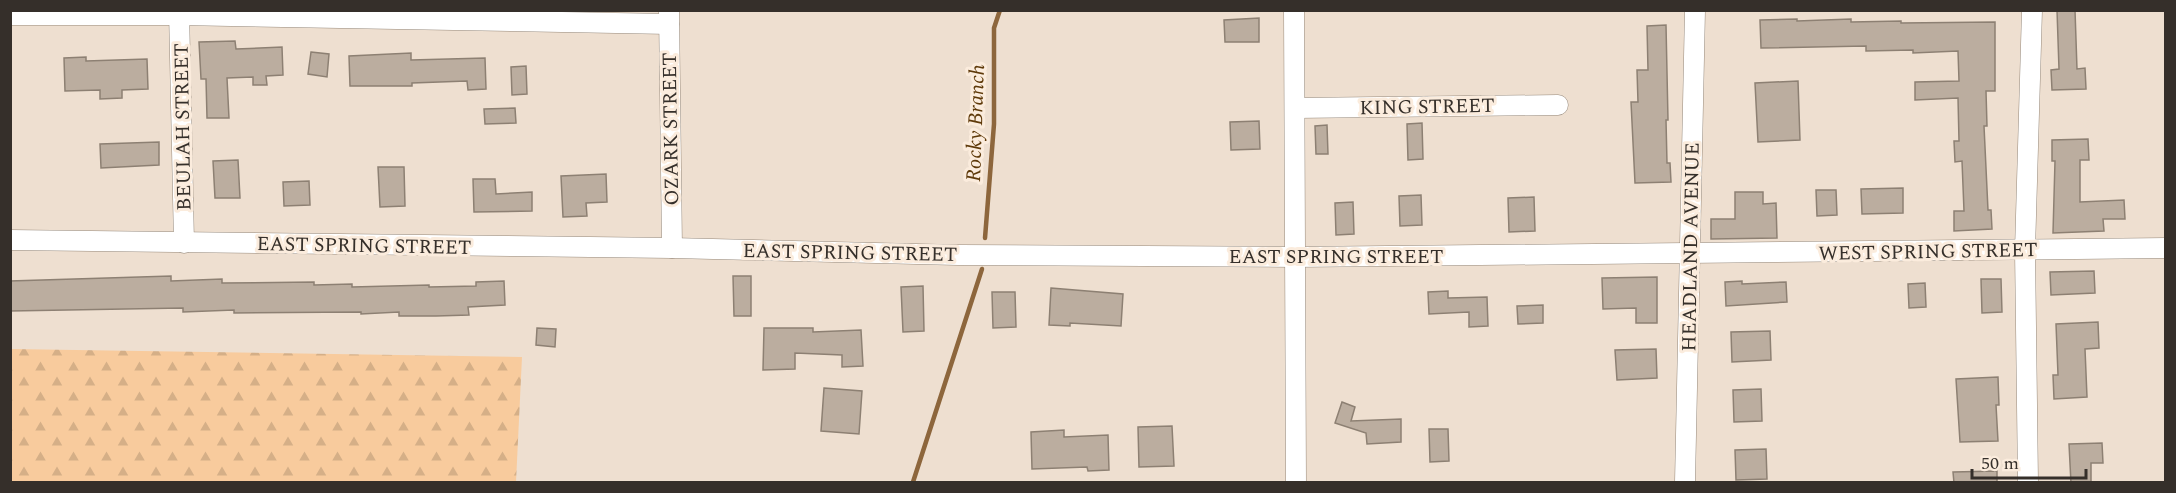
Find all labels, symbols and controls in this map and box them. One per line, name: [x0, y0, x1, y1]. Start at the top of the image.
street label: BEULAH STREET: [167, 43, 199, 211]
street label: OZARK STREET: [655, 52, 687, 206]
water label: Rocky Branch: [958, 64, 994, 182]
street label: KING STREET: [1359, 91, 1495, 123]
street label: HEADLAND AVENUE: [1674, 142, 1708, 352]
street label: EAST SPRING STREET: [256, 229, 472, 263]
street label: WEST SPRING STREET: [1818, 235, 2038, 269]
street label: EAST SPRING STREET: [742, 236, 958, 270]
street label: EAST SPRING STREET: [1229, 242, 1443, 272]
scale bar: [1972, 442, 2086, 480]
text: 50 m: [1981, 450, 2019, 477]

